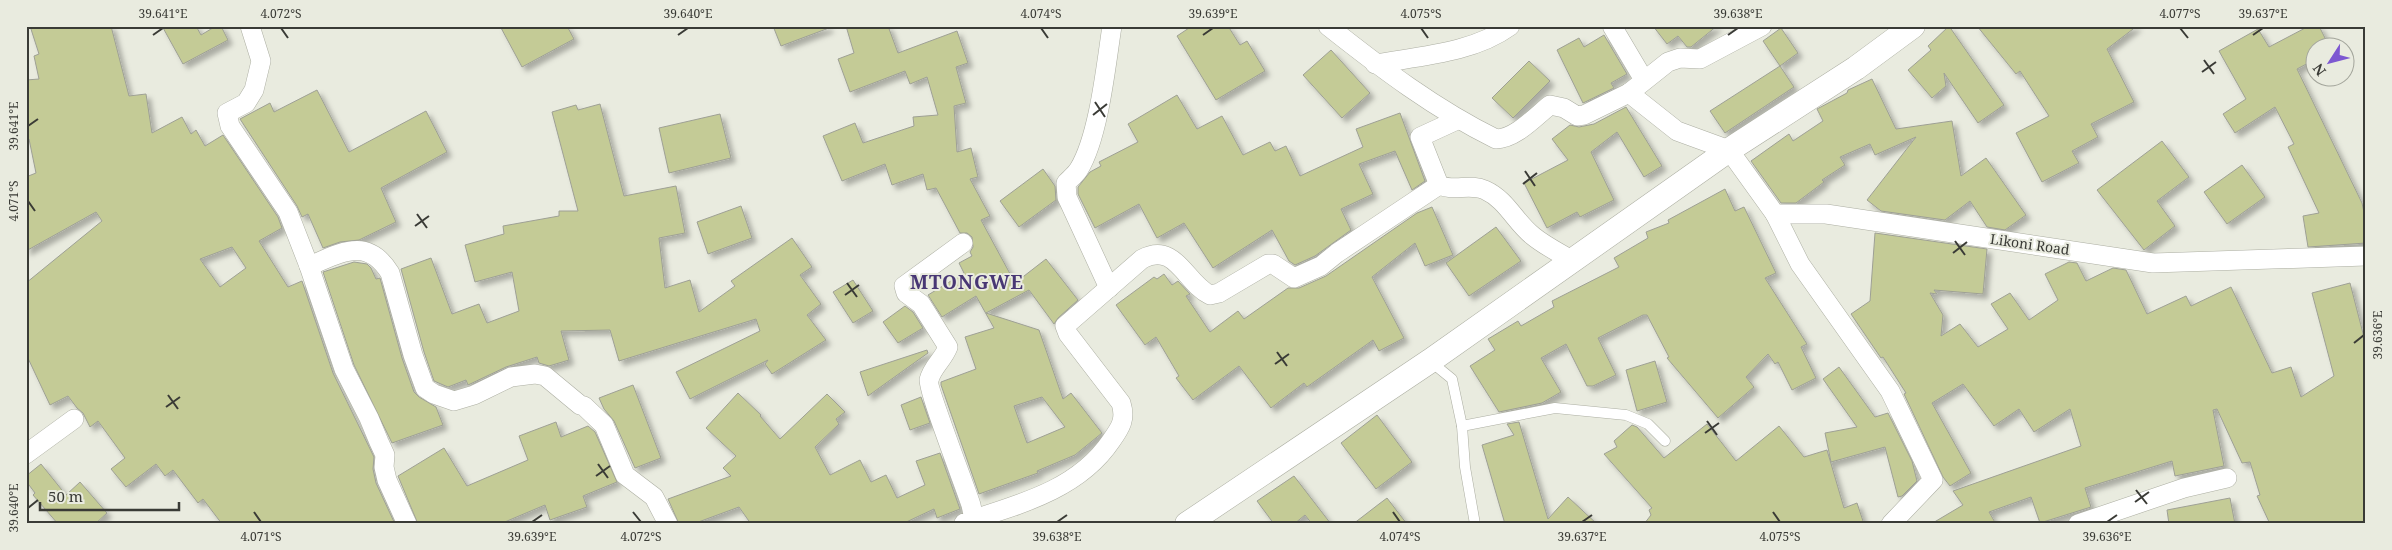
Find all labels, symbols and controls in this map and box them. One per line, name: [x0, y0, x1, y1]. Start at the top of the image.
text: 39.641°E: [139, 5, 187, 22]
text: 4.072°S: [260, 5, 302, 22]
text: 39.640°E: [664, 5, 712, 22]
text: 4.074°S: [1020, 5, 1062, 22]
text: 39.639°E: [1189, 5, 1237, 22]
text: 4.075°S: [1400, 5, 1442, 22]
text: 39.638°E: [1714, 5, 1762, 22]
text: 4.077°S: [2159, 5, 2201, 22]
text: 39.637°E: [2239, 5, 2287, 22]
north arrow: [2304, 38, 2354, 88]
text: N: [2308, 60, 2330, 80]
text: 39.641°E: [5, 102, 22, 150]
text: 4.071°S: [5, 180, 22, 222]
street label: Likoni Road: [1989, 229, 2071, 259]
district label: MTONGWE: [910, 269, 1024, 295]
text: 39.636°E: [2369, 311, 2386, 359]
scale bar: [40, 480, 179, 512]
text: 39.640°E: [5, 484, 22, 532]
text: 50 m: [48, 486, 83, 506]
text: 4.071°S: [240, 528, 282, 545]
text: 39.639°E: [508, 528, 556, 545]
text: 4.072°S: [620, 528, 662, 545]
text: 39.638°E: [1033, 528, 1081, 545]
text: 4.074°S: [1379, 528, 1421, 545]
text: 39.637°E: [1558, 528, 1606, 545]
text: 4.075°S: [1759, 528, 1801, 545]
text: 39.636°E: [2083, 528, 2131, 545]

